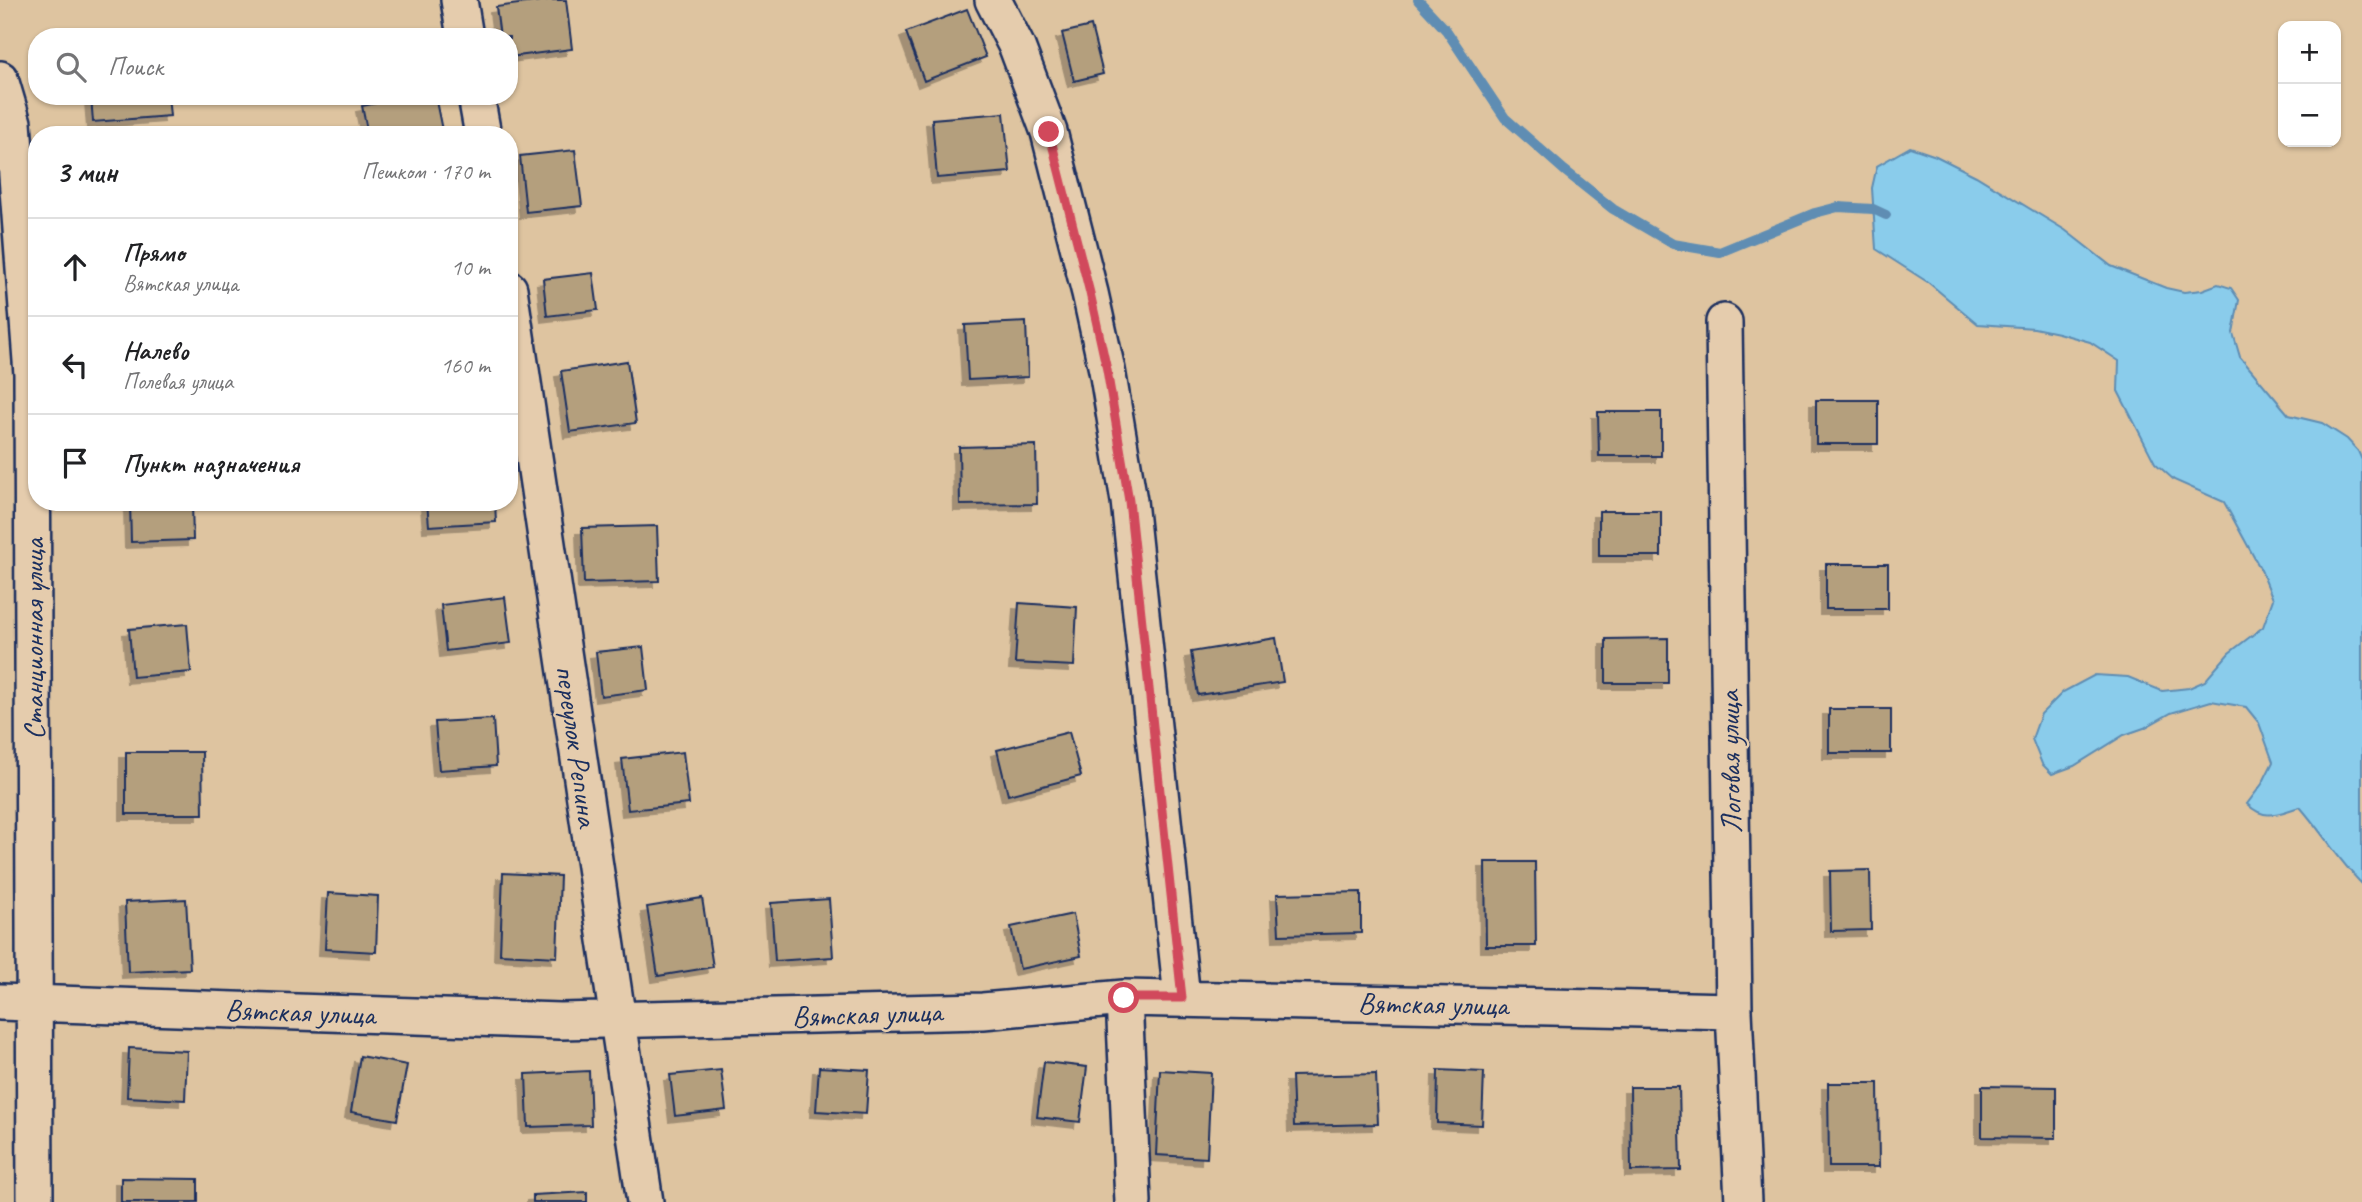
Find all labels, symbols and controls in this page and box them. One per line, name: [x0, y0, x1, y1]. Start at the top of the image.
map controls: [2278, 21, 2341, 147]
button: +: [2278, 21, 2341, 84]
search box: [28, 28, 518, 105]
icon: search: [52, 48, 90, 86]
text: Поиск: [108, 50, 163, 83]
button: −: [2278, 84, 2341, 147]
route end: [1033, 116, 1064, 147]
text: 3 мин: [56, 153, 117, 191]
text: Пешком · 170 m: [362, 157, 490, 186]
text: Прямо: [123, 236, 185, 269]
icon: ahead: [56, 248, 94, 286]
text: 10 m: [451, 253, 490, 282]
text: Вятская улица: [123, 269, 238, 298]
text: Налево: [123, 334, 189, 367]
icon: left: [56, 346, 94, 384]
text: 160 m: [441, 351, 490, 380]
text: Полевая улица: [123, 367, 233, 396]
icon: arrive: [56, 444, 94, 482]
text: Пункт назначения: [123, 447, 299, 480]
street label: Станционная улица: [14, 536, 52, 740]
street label: переулок Репина: [547, 663, 607, 831]
street label: Логовая улица: [1710, 688, 1750, 834]
route start: [1108, 982, 1139, 1013]
street label: Вятская улица: [1358, 984, 1511, 1024]
street label: Вятская улица: [224, 990, 378, 1034]
street label: Вятская улица: [791, 992, 945, 1036]

